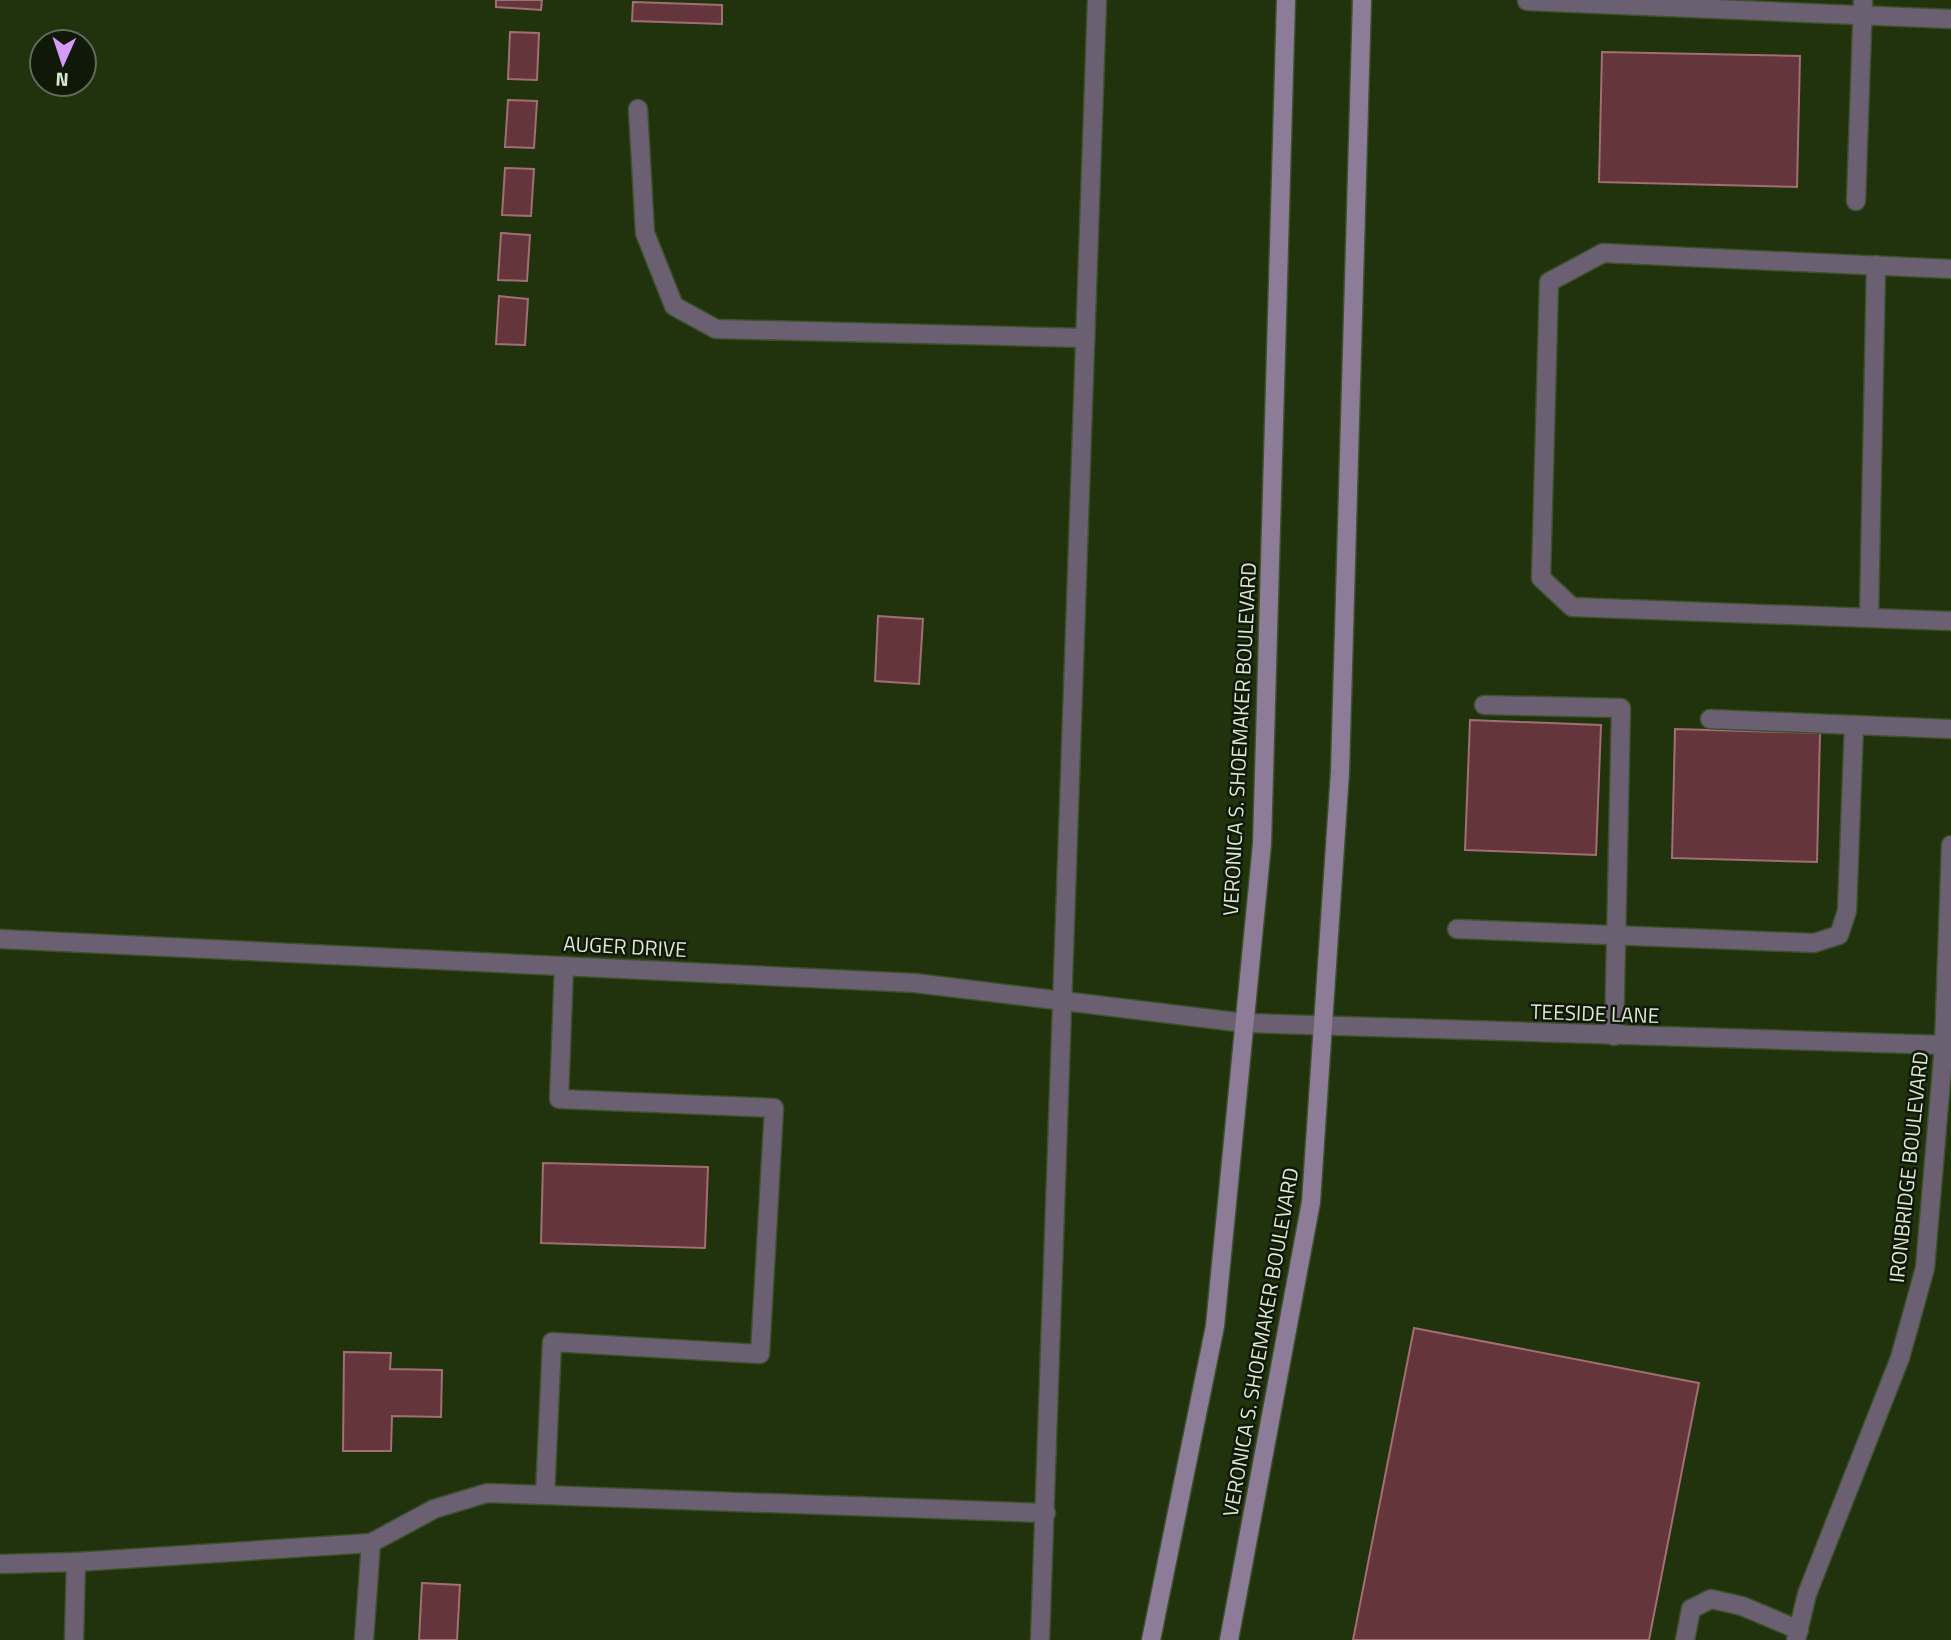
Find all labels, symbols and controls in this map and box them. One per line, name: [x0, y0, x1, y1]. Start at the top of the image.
north arrow: [28, 28, 98, 98]
text: N: [55, 66, 69, 95]
street label: VERONICA S. SHOEMAKER BOULEVARD: [1214, 561, 1264, 917]
street label: AUGER DRIVE: [563, 927, 687, 965]
street label: TEESIDE LANE: [1530, 995, 1660, 1031]
street label: IRONBRIDGE BOULEVARD: [1880, 1050, 1936, 1284]
street label: VERONICA S. SHOEMAKER BOULEVARD: [1214, 1165, 1306, 1519]

